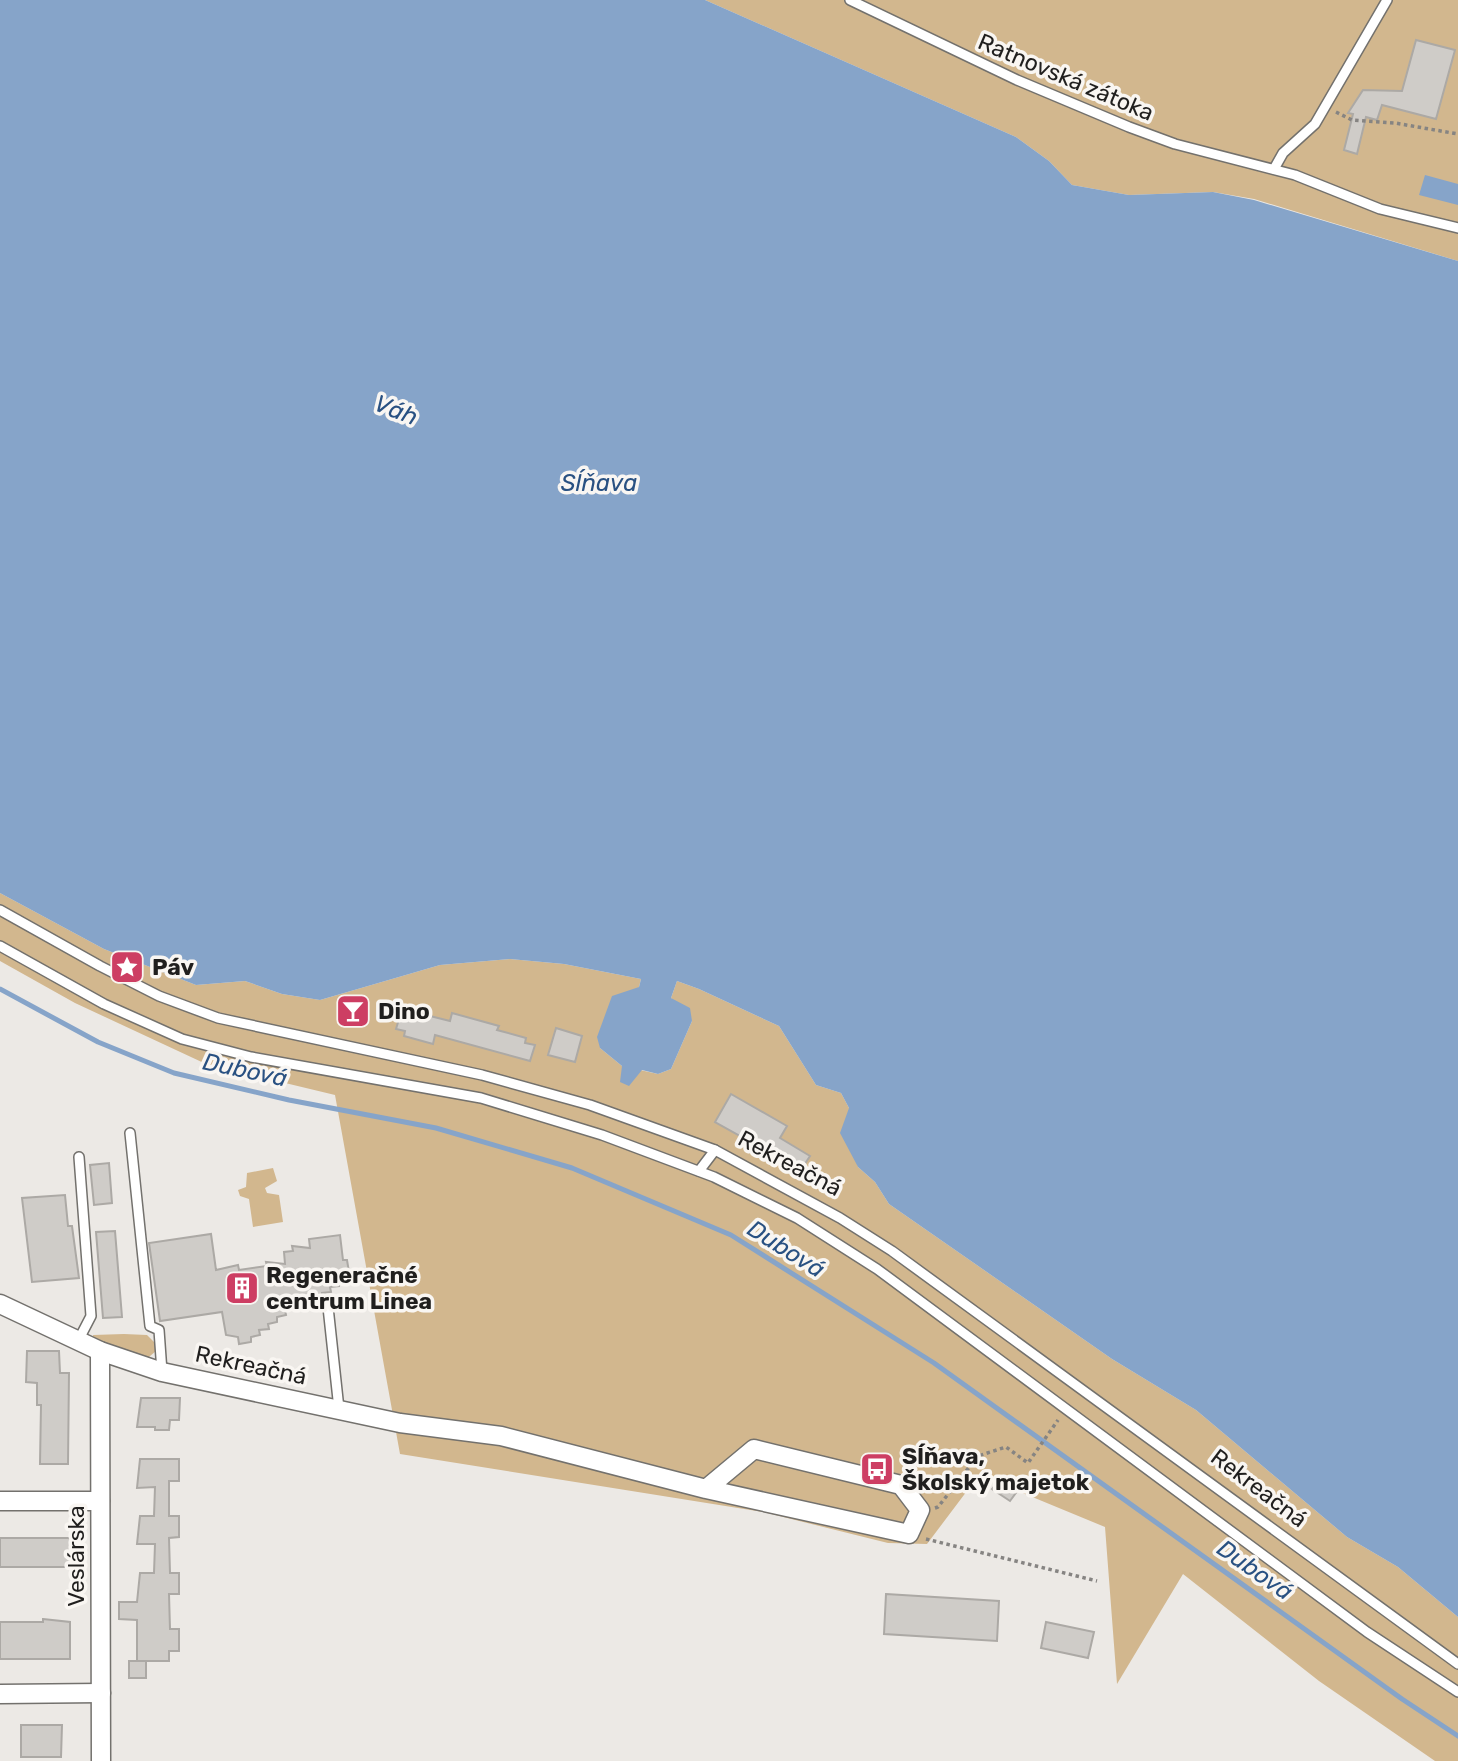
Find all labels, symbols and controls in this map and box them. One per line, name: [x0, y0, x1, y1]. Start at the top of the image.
street label: Ratnovská zátoka: [974, 27, 1158, 127]
water label: Váh: [370, 389, 422, 431]
water label: Sĺňava: [561, 469, 637, 497]
place icon: Páv: [108, 948, 146, 986]
place label: Páv: [152, 953, 195, 981]
bar icon: Dino: [334, 992, 372, 1030]
place label: Dino: [378, 997, 430, 1025]
water label: Dubová: [200, 1047, 290, 1093]
street label: Rekreačná: [733, 1124, 847, 1202]
water label: Dubová: [742, 1214, 830, 1284]
place label: Regeneračné centrum Linea: [266, 1261, 432, 1315]
building icon: Regeneračné centrum Linea: [223, 1269, 261, 1307]
street label: Rekreačná: [193, 1340, 309, 1390]
place label: Sĺňava, Školský majetok: [902, 1442, 1090, 1496]
street label: Rekreačná: [1205, 1443, 1313, 1533]
bus stop icon: Sĺňava, Školský majetok: [858, 1450, 896, 1488]
street label: Veslárska: [62, 1505, 90, 1607]
water label: Dubová: [1212, 1534, 1298, 1606]

